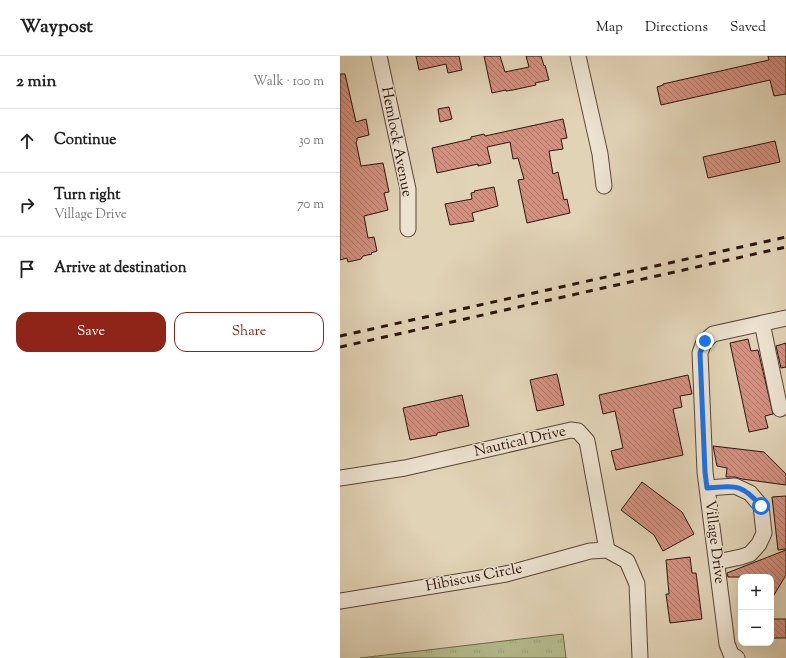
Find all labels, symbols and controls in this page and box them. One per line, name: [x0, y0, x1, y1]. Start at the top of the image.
text: Waypost: [20, 14, 93, 41]
text: Map: [596, 18, 623, 38]
text: Directions: [645, 18, 708, 38]
text: Saved: [730, 18, 766, 38]
text: 2 min: [16, 70, 57, 94]
text: Walk · 100 m: [253, 73, 324, 91]
street label: Hemlock Avenue: [375, 85, 417, 199]
icon: ahead: [16, 130, 38, 152]
text: Continue: [54, 130, 116, 151]
text: 30 m: [298, 132, 324, 150]
text: Turn right: [54, 185, 120, 206]
icon: right: [16, 194, 38, 216]
text: 70 m: [297, 196, 324, 214]
text: Village Drive: [54, 206, 127, 224]
icon: arrive: [16, 258, 38, 280]
text: Arrive at destination: [54, 258, 187, 279]
button: Save: [16, 312, 166, 352]
button: Share: [174, 312, 324, 352]
route end: [696, 332, 714, 350]
street label: Nautical Drive: [472, 421, 568, 463]
route start: [752, 497, 770, 515]
street label: Village Drive: [698, 499, 730, 585]
street label: Hibiscus Circle: [424, 558, 524, 598]
map controls: [738, 574, 774, 646]
button: +: [738, 574, 774, 610]
button: −: [738, 610, 774, 646]

